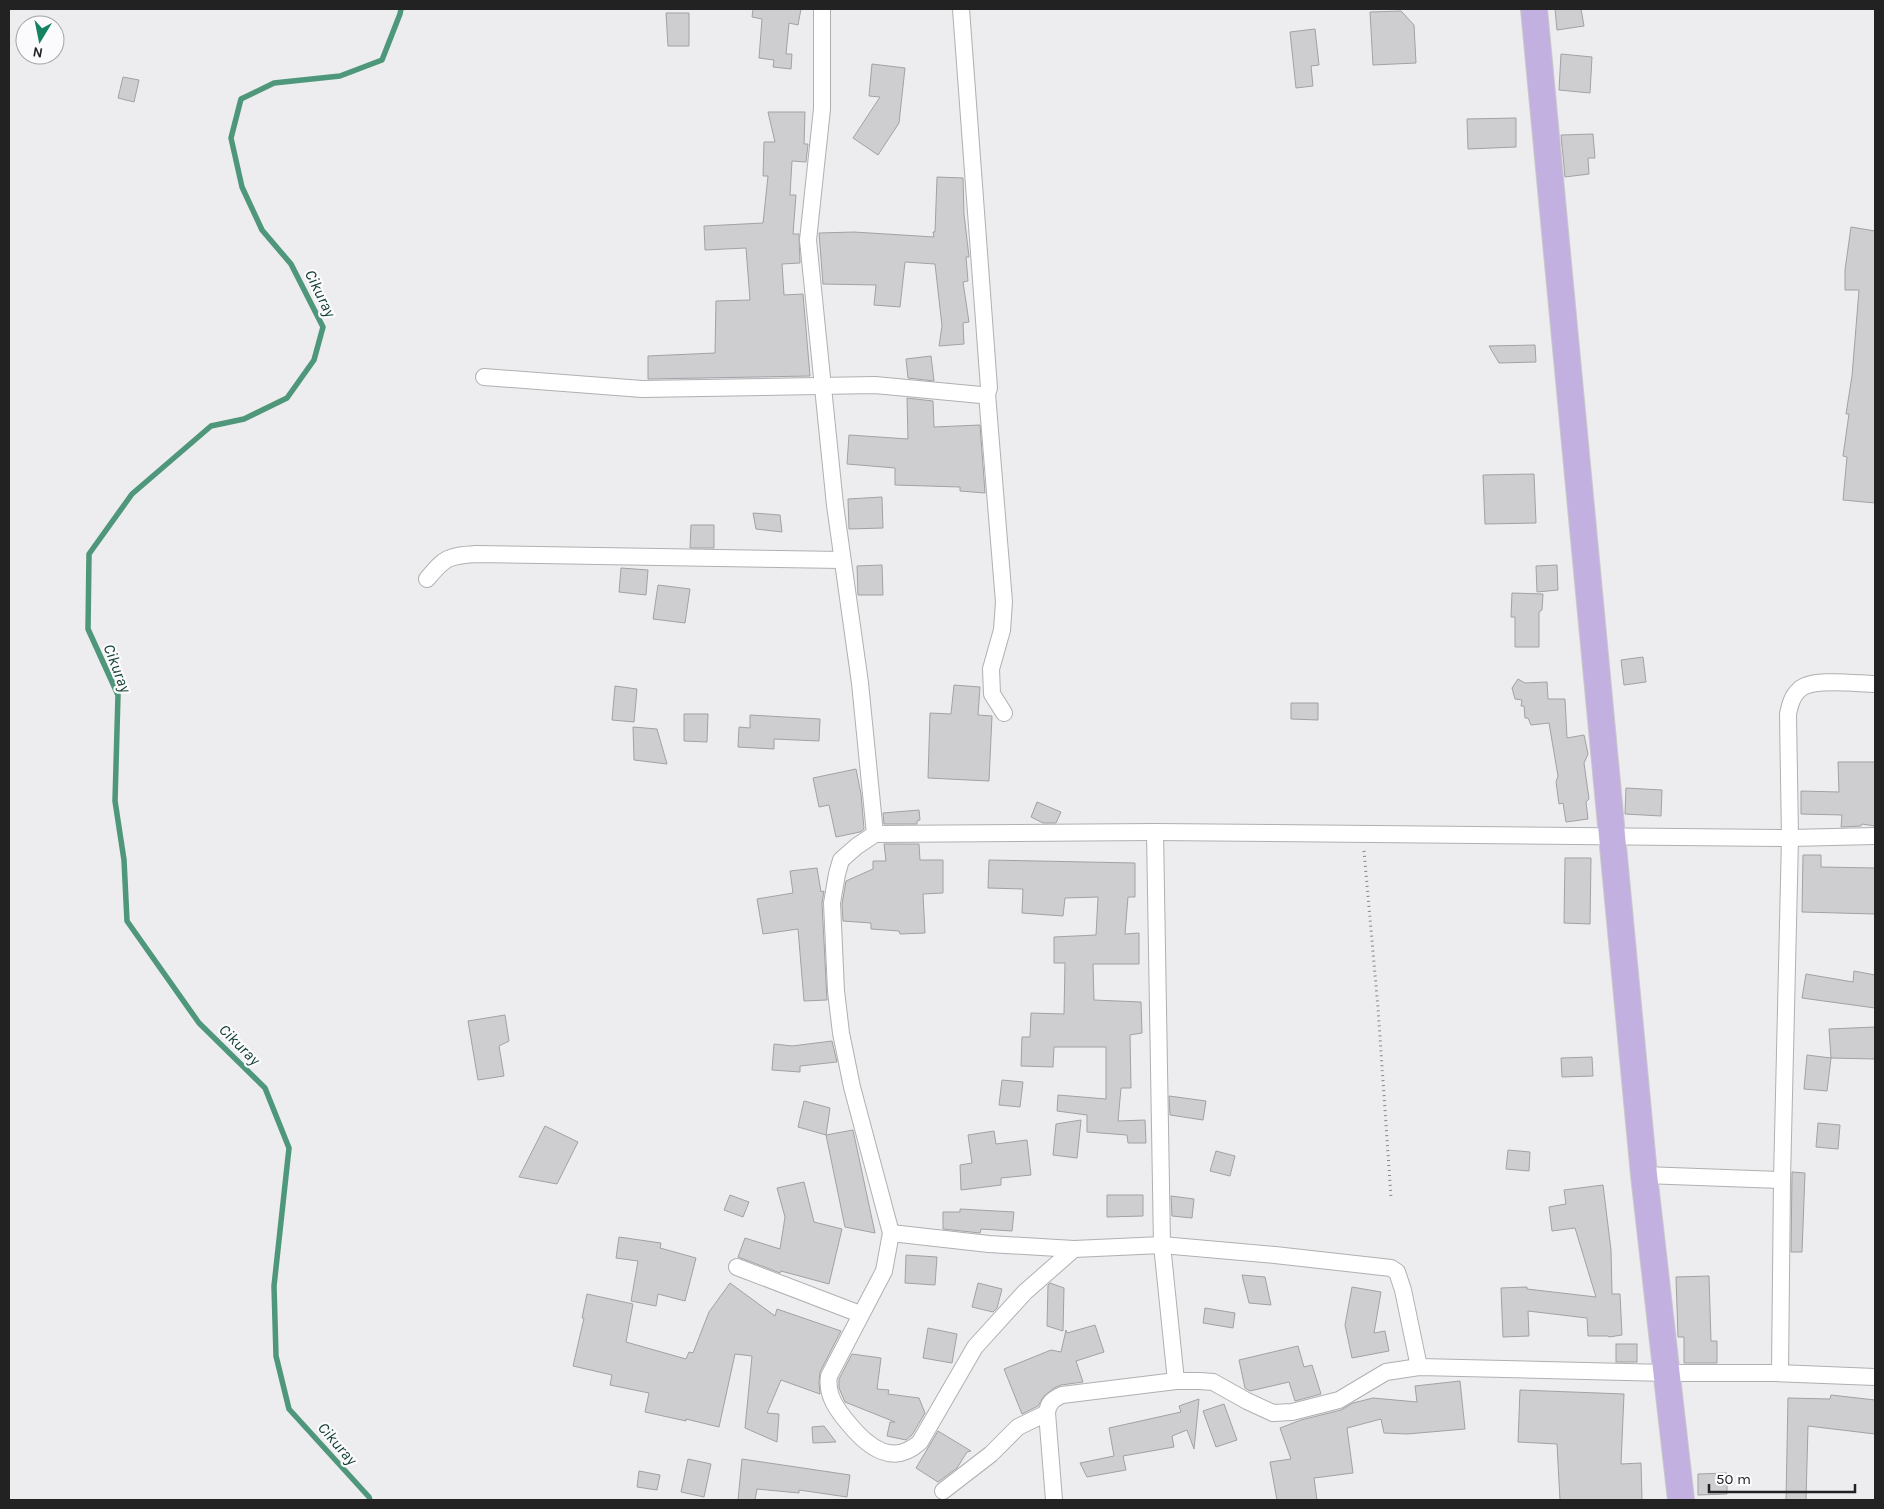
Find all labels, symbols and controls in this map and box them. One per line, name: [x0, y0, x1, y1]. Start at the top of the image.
north arrow: [15, 15, 65, 65]
text: N: [31, 43, 44, 62]
water label: Cikuray: [301, 266, 341, 321]
water label: Cikuray: [100, 641, 136, 696]
water label: Cikuray: [215, 1020, 265, 1070]
water label: Cikuray: [314, 1418, 362, 1469]
scale bar: [1709, 1462, 1855, 1494]
text: 50 m: [1716, 1470, 1751, 1488]

